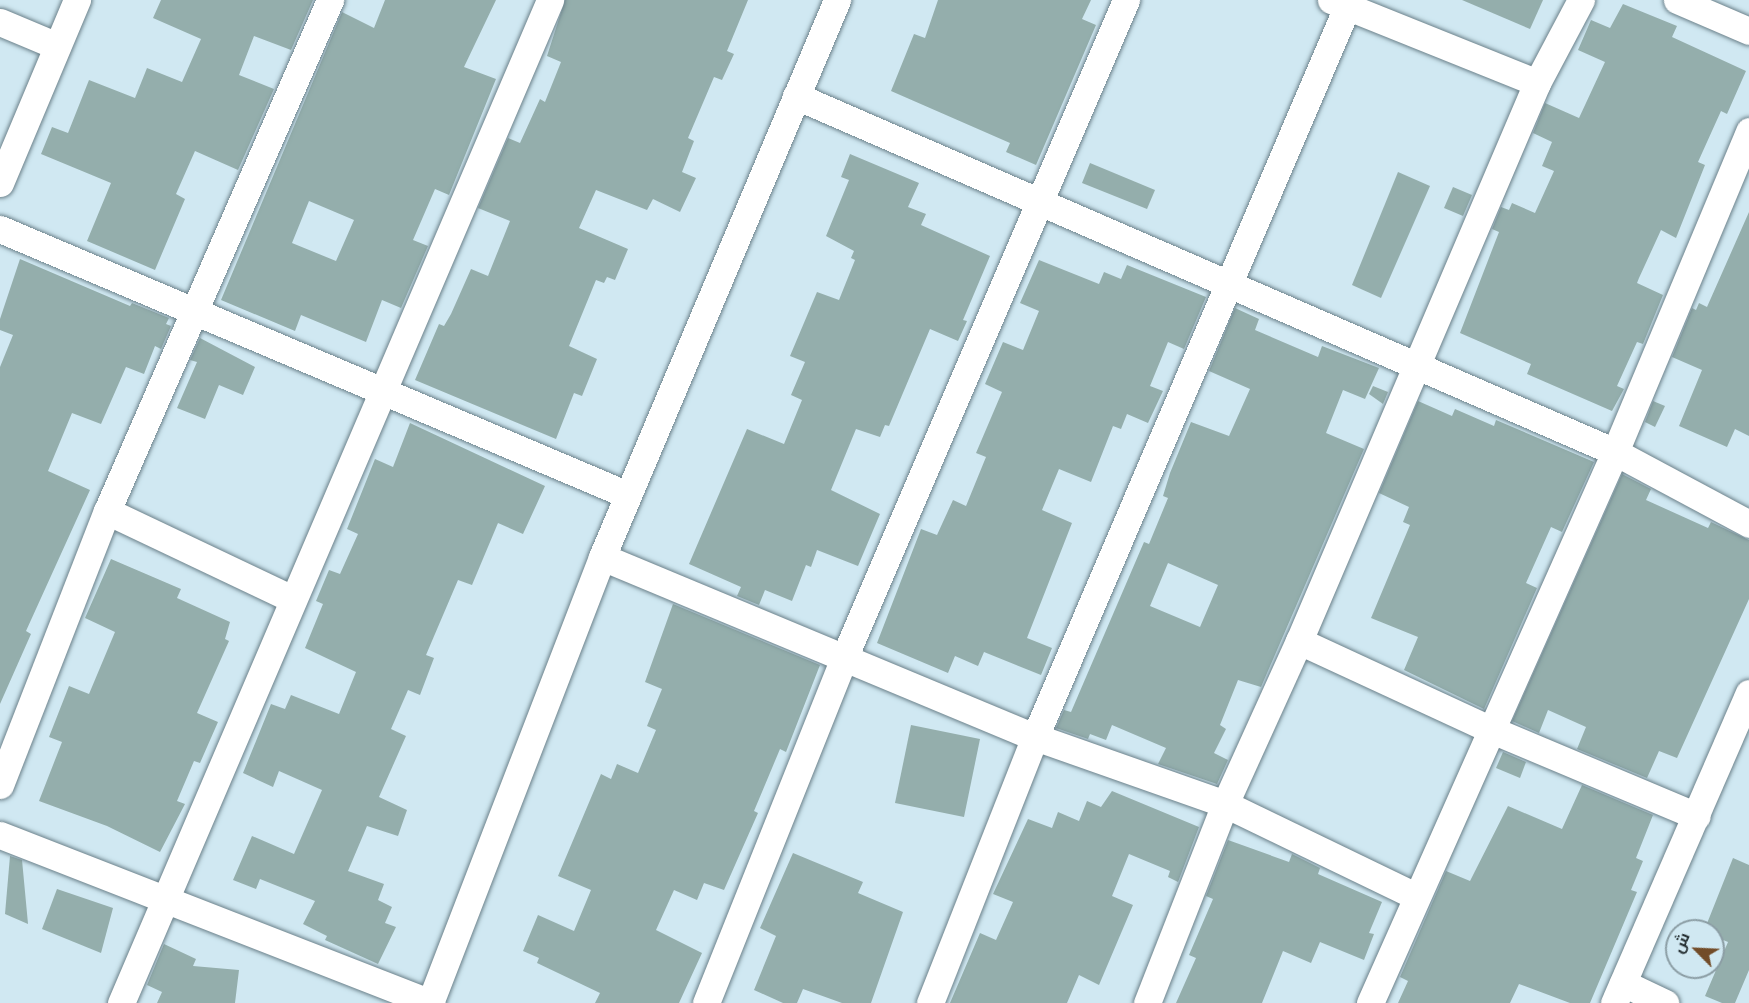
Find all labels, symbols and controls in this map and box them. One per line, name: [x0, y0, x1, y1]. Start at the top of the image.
north arrow: [1665, 919, 1725, 979]
text: ش: [1667, 929, 1694, 956]

